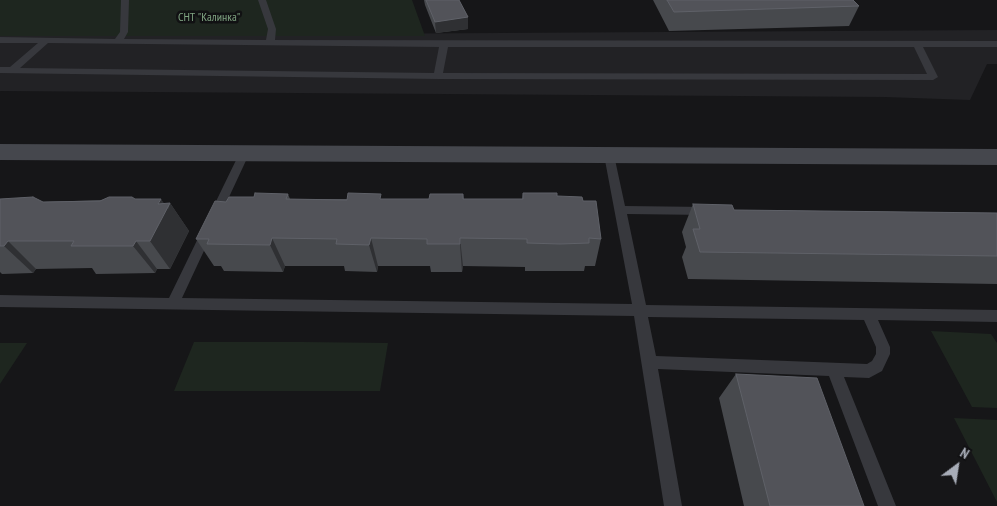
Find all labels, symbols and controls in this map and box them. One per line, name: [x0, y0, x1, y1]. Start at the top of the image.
park label: СНТ "Калинка": [178, 11, 240, 25]
north arrow: [932, 441, 982, 491]
text: N: [957, 443, 973, 463]

